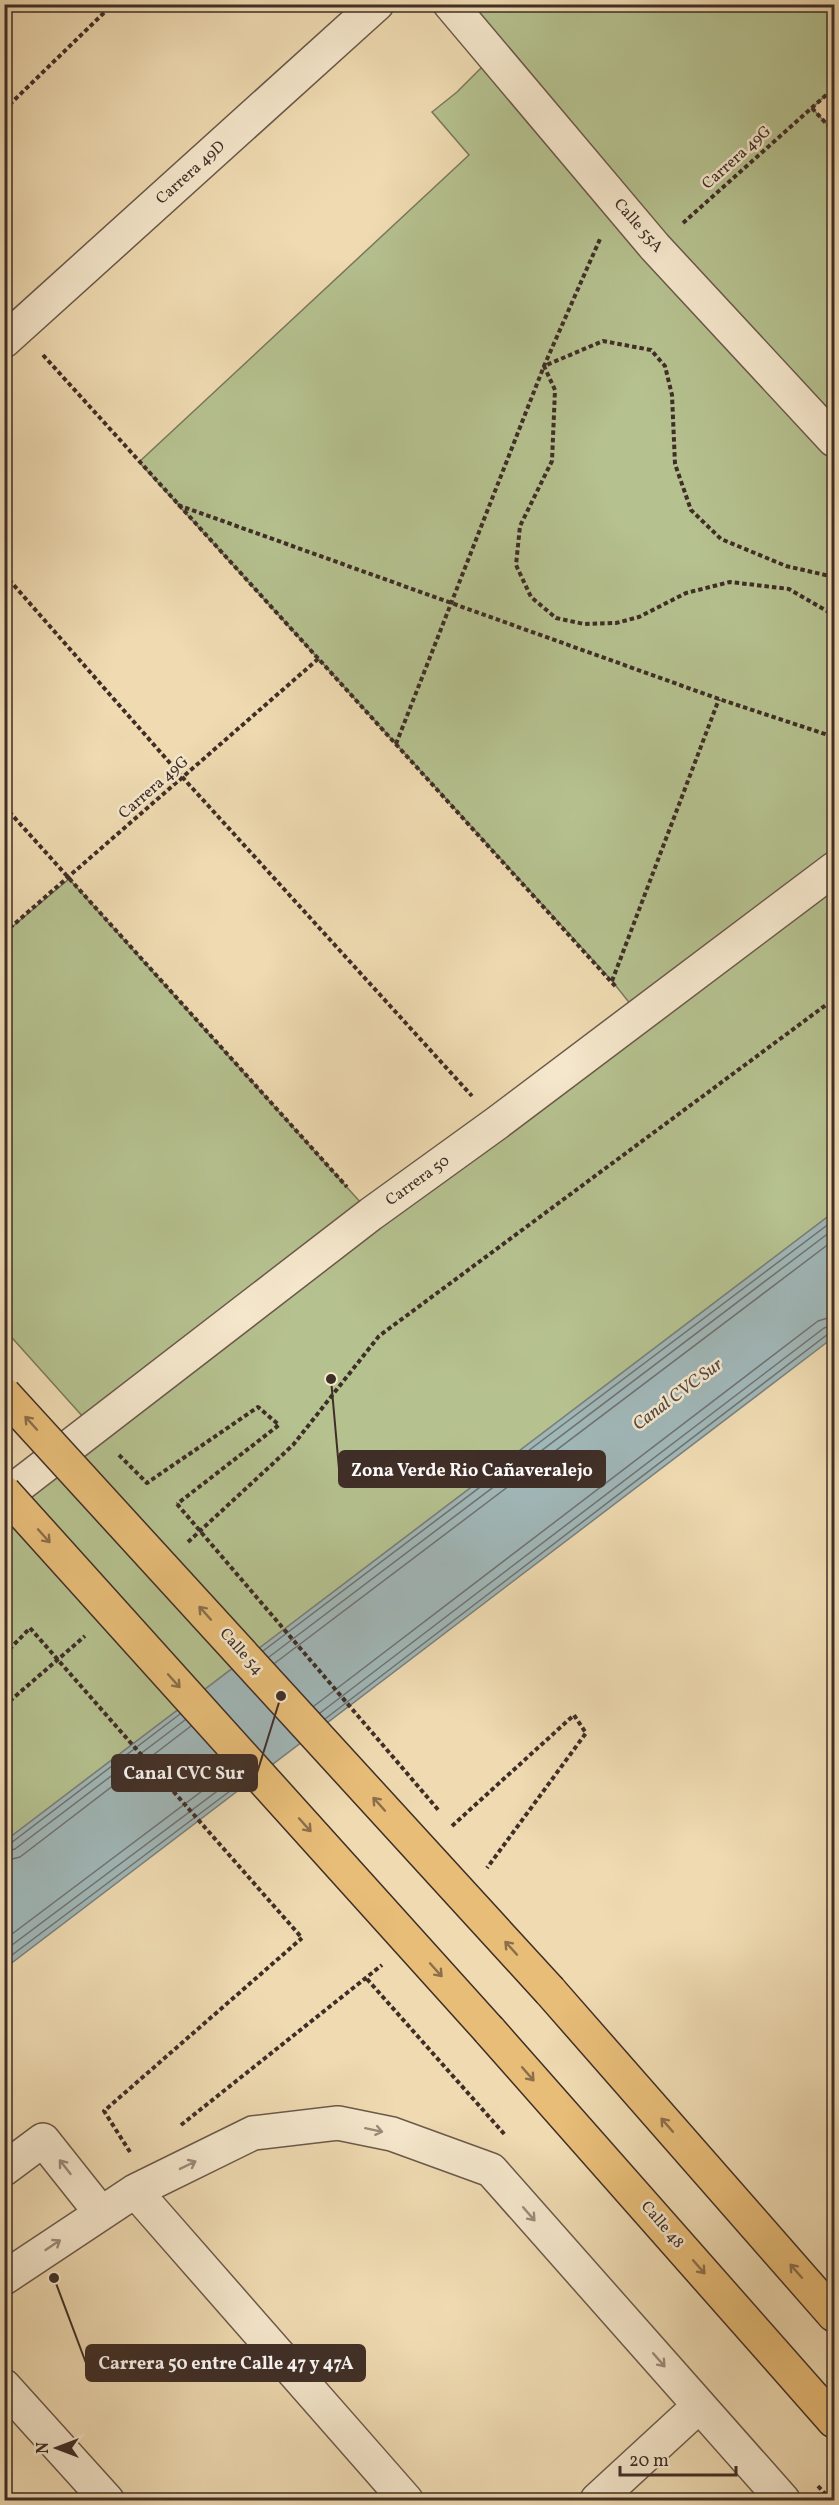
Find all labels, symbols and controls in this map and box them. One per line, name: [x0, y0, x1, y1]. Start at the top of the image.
street label: Carrera 49G: [698, 121, 776, 195]
street label: Carrera 49D: [152, 136, 231, 210]
street label: Calle 55A: [608, 194, 668, 258]
street label: Carrera 49G: [114, 751, 194, 825]
street label: Carrera 50: [381, 1150, 455, 1212]
water label: Canal CVC Sur: [628, 1353, 729, 1437]
one-way arrow: [24, 1415, 38, 1430]
callout: Zona Verde Rio Cañaveralejo: [339, 1451, 605, 1487]
text: Zona Verde Rio Cañaveralejo: [351, 1459, 593, 1484]
one-way arrow: [37, 1528, 51, 1543]
one-way arrow: [198, 1606, 212, 1621]
street label: Calle 54: [214, 1624, 268, 1680]
one-way arrow: [167, 1673, 181, 1688]
callout: Canal CVC Sur: [112, 1755, 257, 1791]
text: Canal CVC Sur: [123, 1762, 245, 1787]
one-way arrow: [372, 1796, 386, 1811]
one-way arrow: [298, 1818, 312, 1833]
one-way arrow: [504, 1940, 518, 1955]
one-way arrow: [429, 1962, 443, 1977]
one-way arrow: [521, 2066, 535, 2081]
one-way arrow: [660, 2118, 674, 2133]
one-way arrow: [364, 2125, 383, 2137]
one-way arrow: [179, 2159, 196, 2171]
one-way arrow: [58, 2160, 71, 2176]
street label: Calle 48: [635, 2197, 689, 2253]
one-way arrow: [523, 2206, 536, 2222]
one-way arrow: [44, 2239, 61, 2251]
one-way arrow: [692, 2259, 706, 2274]
one-way arrow: [789, 2264, 803, 2279]
callout: Carrera 50 entre Calle 47 y 47A: [86, 2345, 365, 2381]
text: Carrera 50 entre Calle 47 y 47A: [98, 2352, 354, 2377]
one-way arrow: [652, 2352, 666, 2367]
north arrow: [27, 2418, 87, 2478]
scale bar: [620, 2439, 736, 2477]
text: N: [33, 2442, 55, 2454]
text: 20 m: [629, 2449, 669, 2474]

